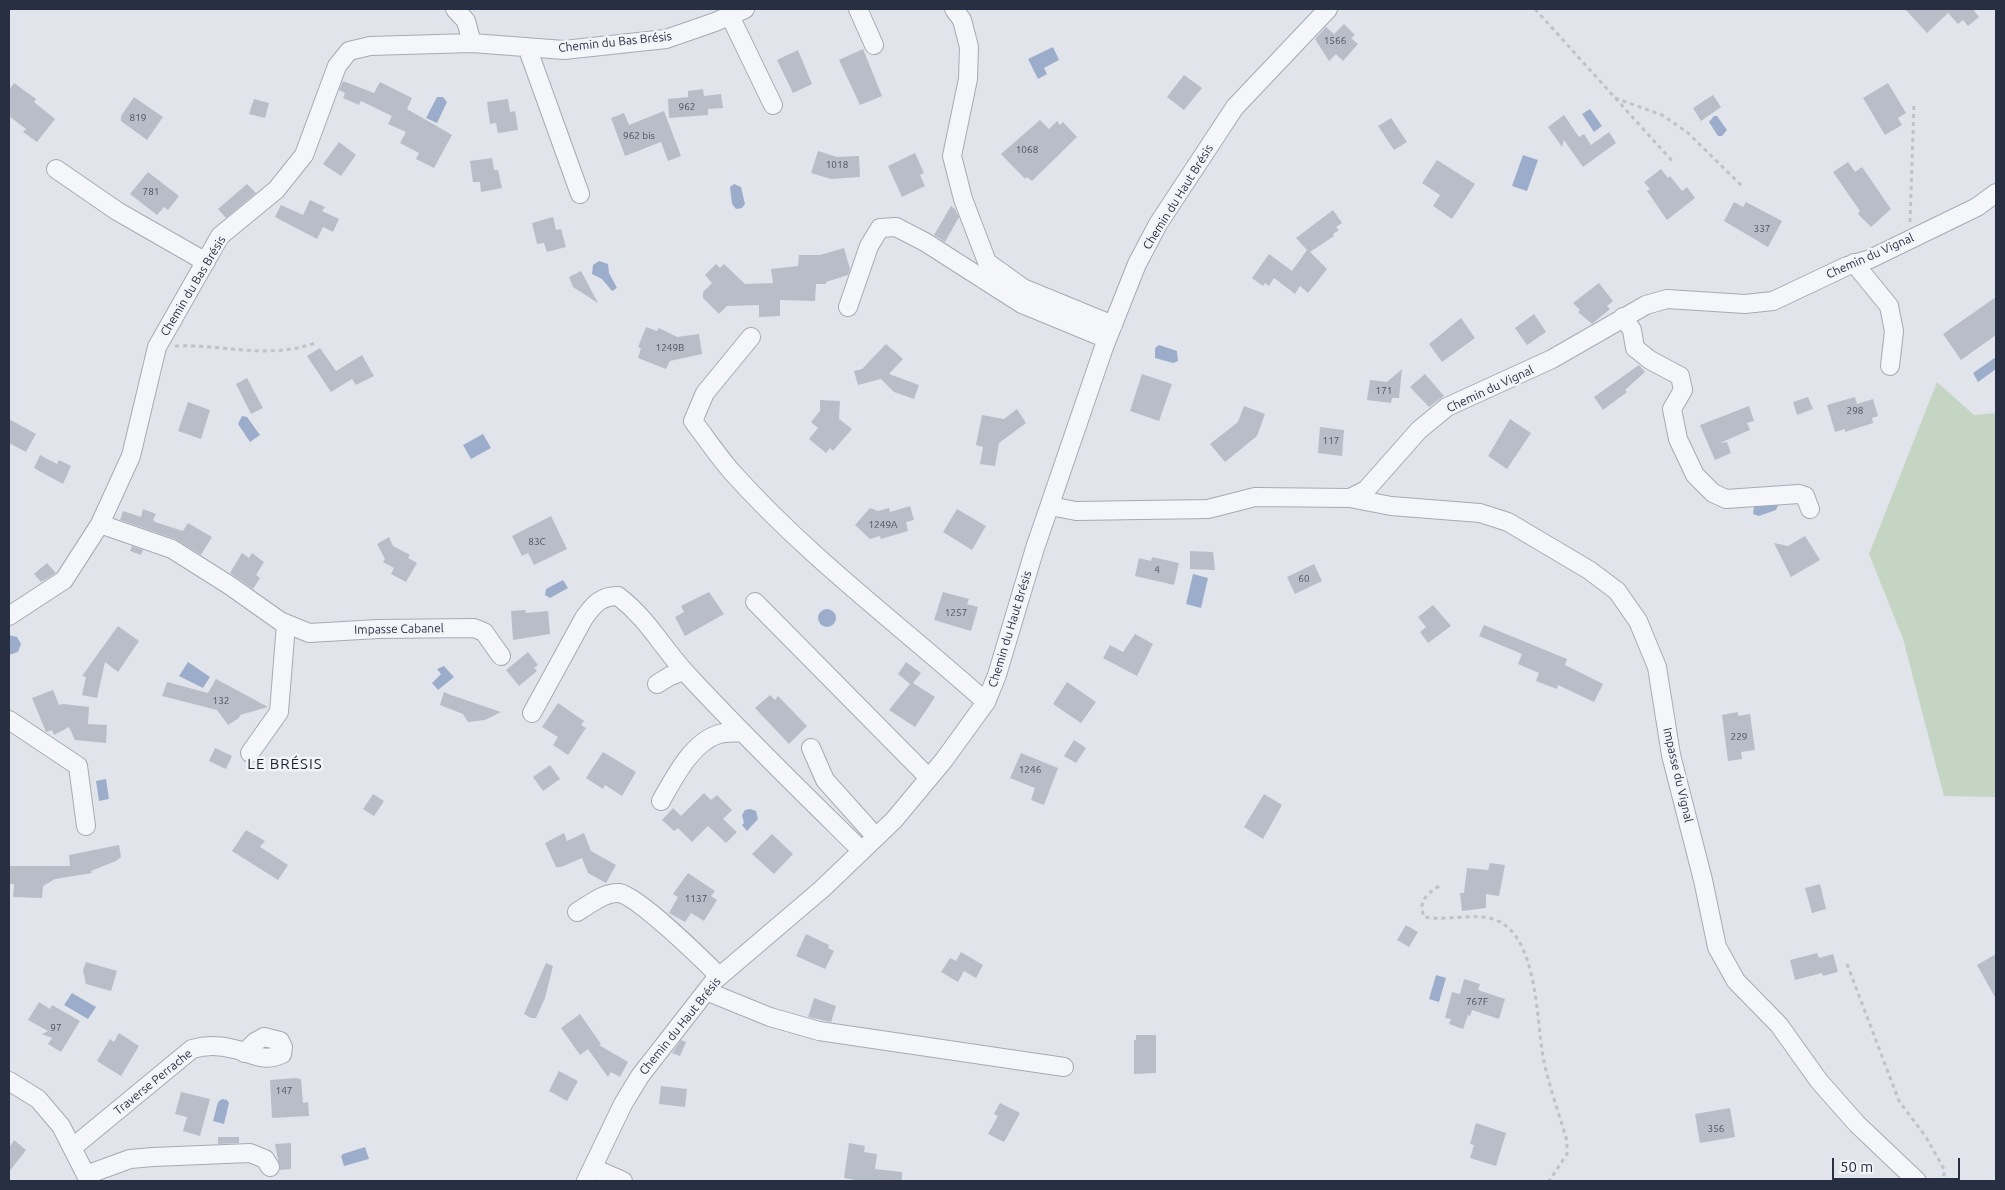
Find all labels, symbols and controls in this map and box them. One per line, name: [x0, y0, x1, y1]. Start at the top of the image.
street label: Chemin du Bas Brésis: [557, 29, 673, 55]
house number: 1566: [1324, 35, 1346, 47]
house number: 962: [679, 101, 695, 113]
house number: 819: [130, 112, 146, 124]
house number: 962 bis: [623, 130, 655, 142]
street label: Chemin du Haut Brésis: [1140, 142, 1216, 252]
house number: 1068: [1016, 144, 1038, 156]
house number: 1018: [826, 159, 848, 171]
house number: 781: [143, 186, 159, 198]
house number: 337: [1754, 223, 1770, 235]
street label: Chemin du Vignal: [1824, 230, 1916, 282]
street label: Chemin du Bas Brésis: [157, 233, 229, 339]
house number: 1249B: [656, 342, 684, 354]
street label: Chemin du Vignal: [1444, 363, 1536, 415]
house number: 171: [1376, 385, 1392, 397]
house number: 298: [1847, 405, 1863, 417]
house number: 117: [1323, 435, 1339, 447]
house number: 1249A: [868, 519, 898, 531]
house number: 83C: [528, 536, 546, 548]
house number: 4: [1154, 564, 1160, 576]
street label: Chemin du Haut Brésis: [985, 569, 1035, 689]
house number: 60: [1298, 573, 1310, 585]
house number: 1257: [945, 607, 967, 619]
street label: Impasse Cabanel: [354, 621, 444, 637]
house number: 132: [213, 695, 229, 707]
street label: Impasse du Vignal: [1660, 726, 1696, 824]
house number: 229: [1731, 731, 1747, 743]
district label: LE BRÉSIS: [246, 755, 324, 773]
house number: 1246: [1019, 764, 1041, 776]
house number: 1137: [685, 893, 707, 905]
street label: Chemin du Haut Brésis: [636, 974, 724, 1078]
house number: 767F: [1466, 996, 1488, 1008]
house number: 97: [50, 1022, 62, 1034]
street label: Traverse Perrache: [111, 1046, 195, 1118]
house number: 147: [276, 1085, 292, 1097]
house number: 356: [1708, 1123, 1724, 1135]
scale bar: [1835, 1148, 1962, 1180]
text: 50 m: [1840, 1158, 1873, 1175]

